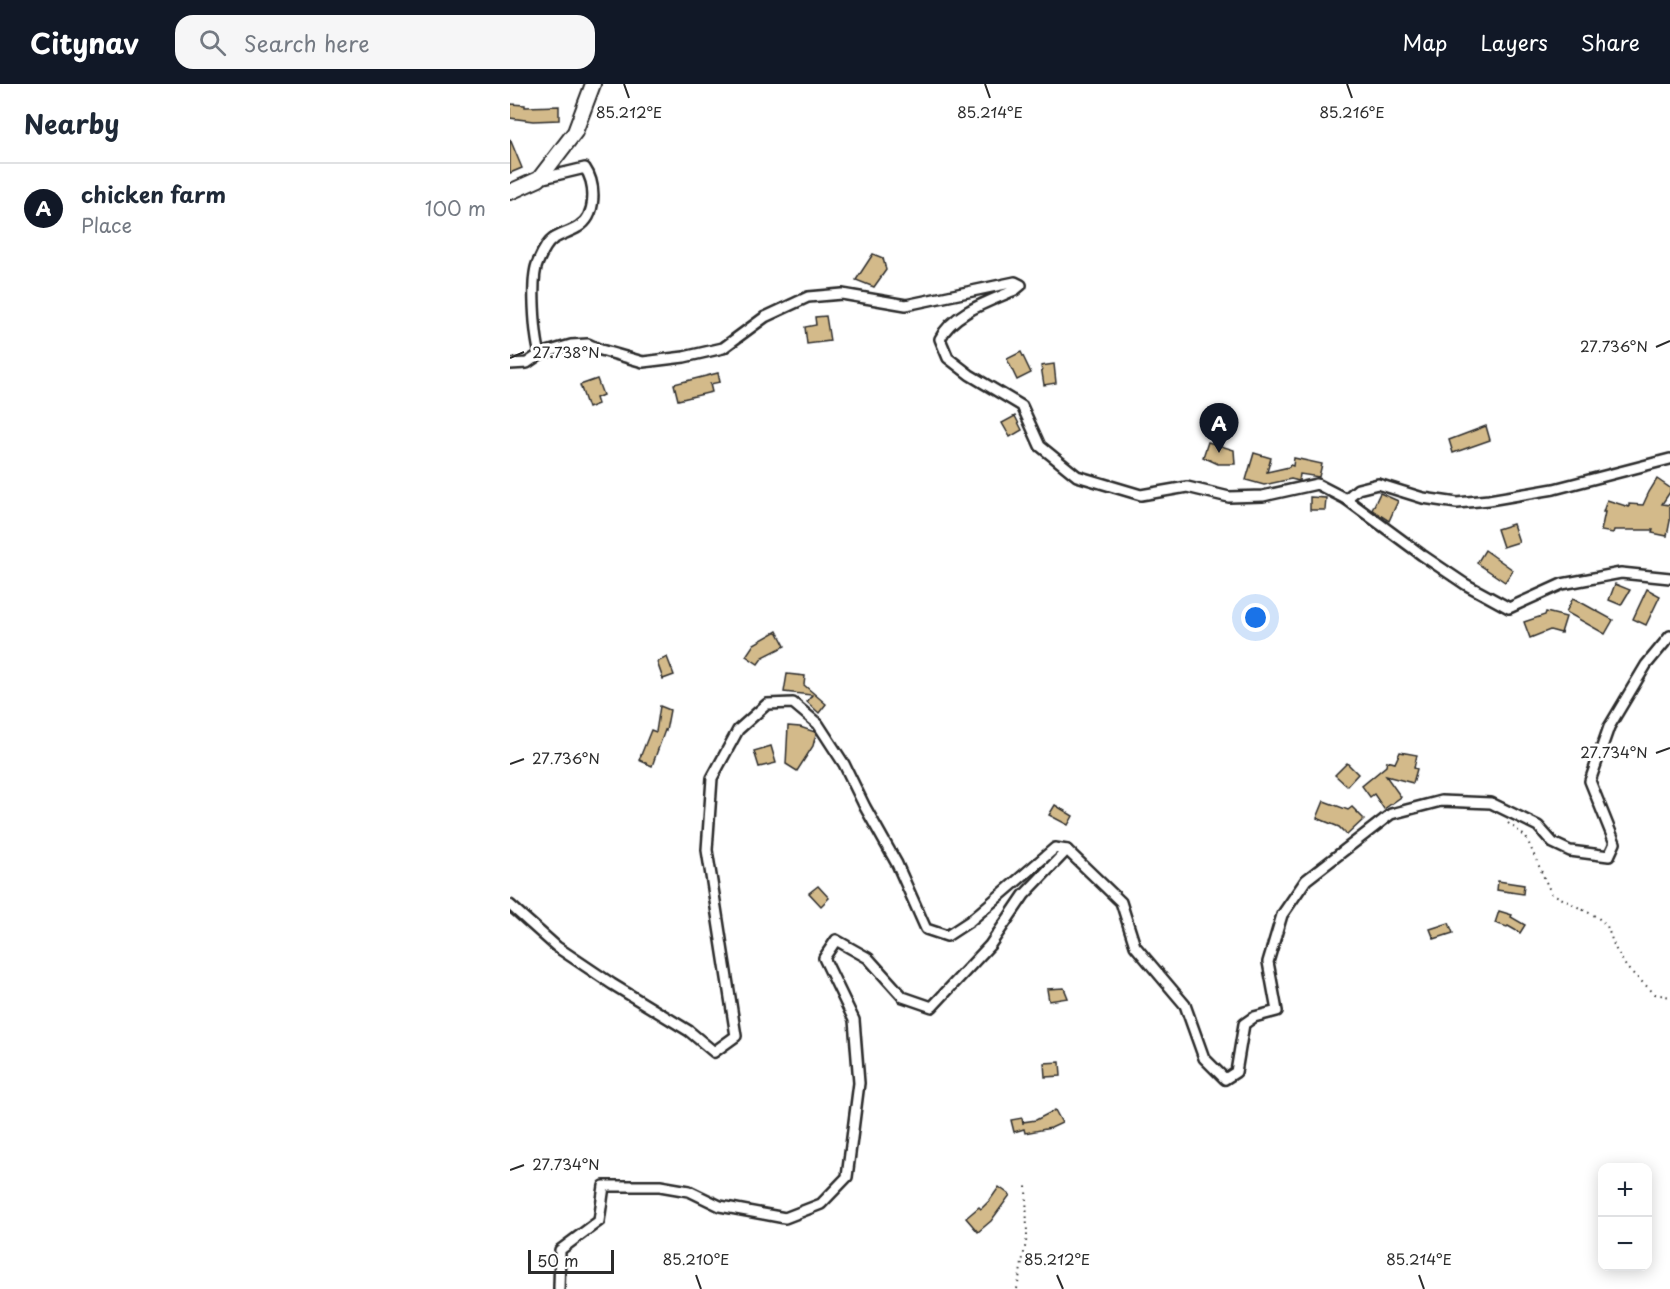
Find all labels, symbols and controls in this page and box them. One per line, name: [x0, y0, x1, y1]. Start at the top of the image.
search box: [175, 15, 595, 69]
text: Citynav: [30, 21, 139, 64]
icon: search: [196, 26, 229, 59]
text: Search here: [244, 26, 370, 59]
text: Map: [1403, 26, 1447, 58]
text: Layers: [1480, 26, 1548, 58]
text: Share: [1581, 26, 1640, 58]
text: 85.212°E: [596, 100, 662, 123]
text: 85.214°E: [957, 100, 1023, 123]
text: 85.216°E: [1319, 100, 1385, 123]
text: Nearby: [24, 104, 119, 143]
text: chicken farm: [81, 177, 226, 210]
text: A: [36, 193, 51, 223]
text: 100 m: [425, 193, 486, 223]
text: Place: [81, 210, 132, 240]
text: 27.736°N: [1580, 334, 1648, 357]
text: 27.738°N: [532, 340, 600, 363]
pin: A: [1200, 404, 1238, 453]
your location: [1241, 603, 1270, 632]
text: 27.734°N: [1580, 740, 1648, 763]
text: 27.736°N: [532, 746, 600, 769]
text: 27.734°N: [532, 1152, 600, 1175]
map controls: [1598, 1163, 1652, 1271]
button: +: [1598, 1163, 1652, 1217]
button: −: [1598, 1217, 1652, 1271]
scale bar: [528, 1247, 614, 1274]
text: 85.210°E: [662, 1247, 730, 1270]
text: 85.212°E: [1024, 1247, 1090, 1270]
text: 85.214°E: [1386, 1247, 1452, 1270]
text: 50 m: [537, 1248, 578, 1272]

